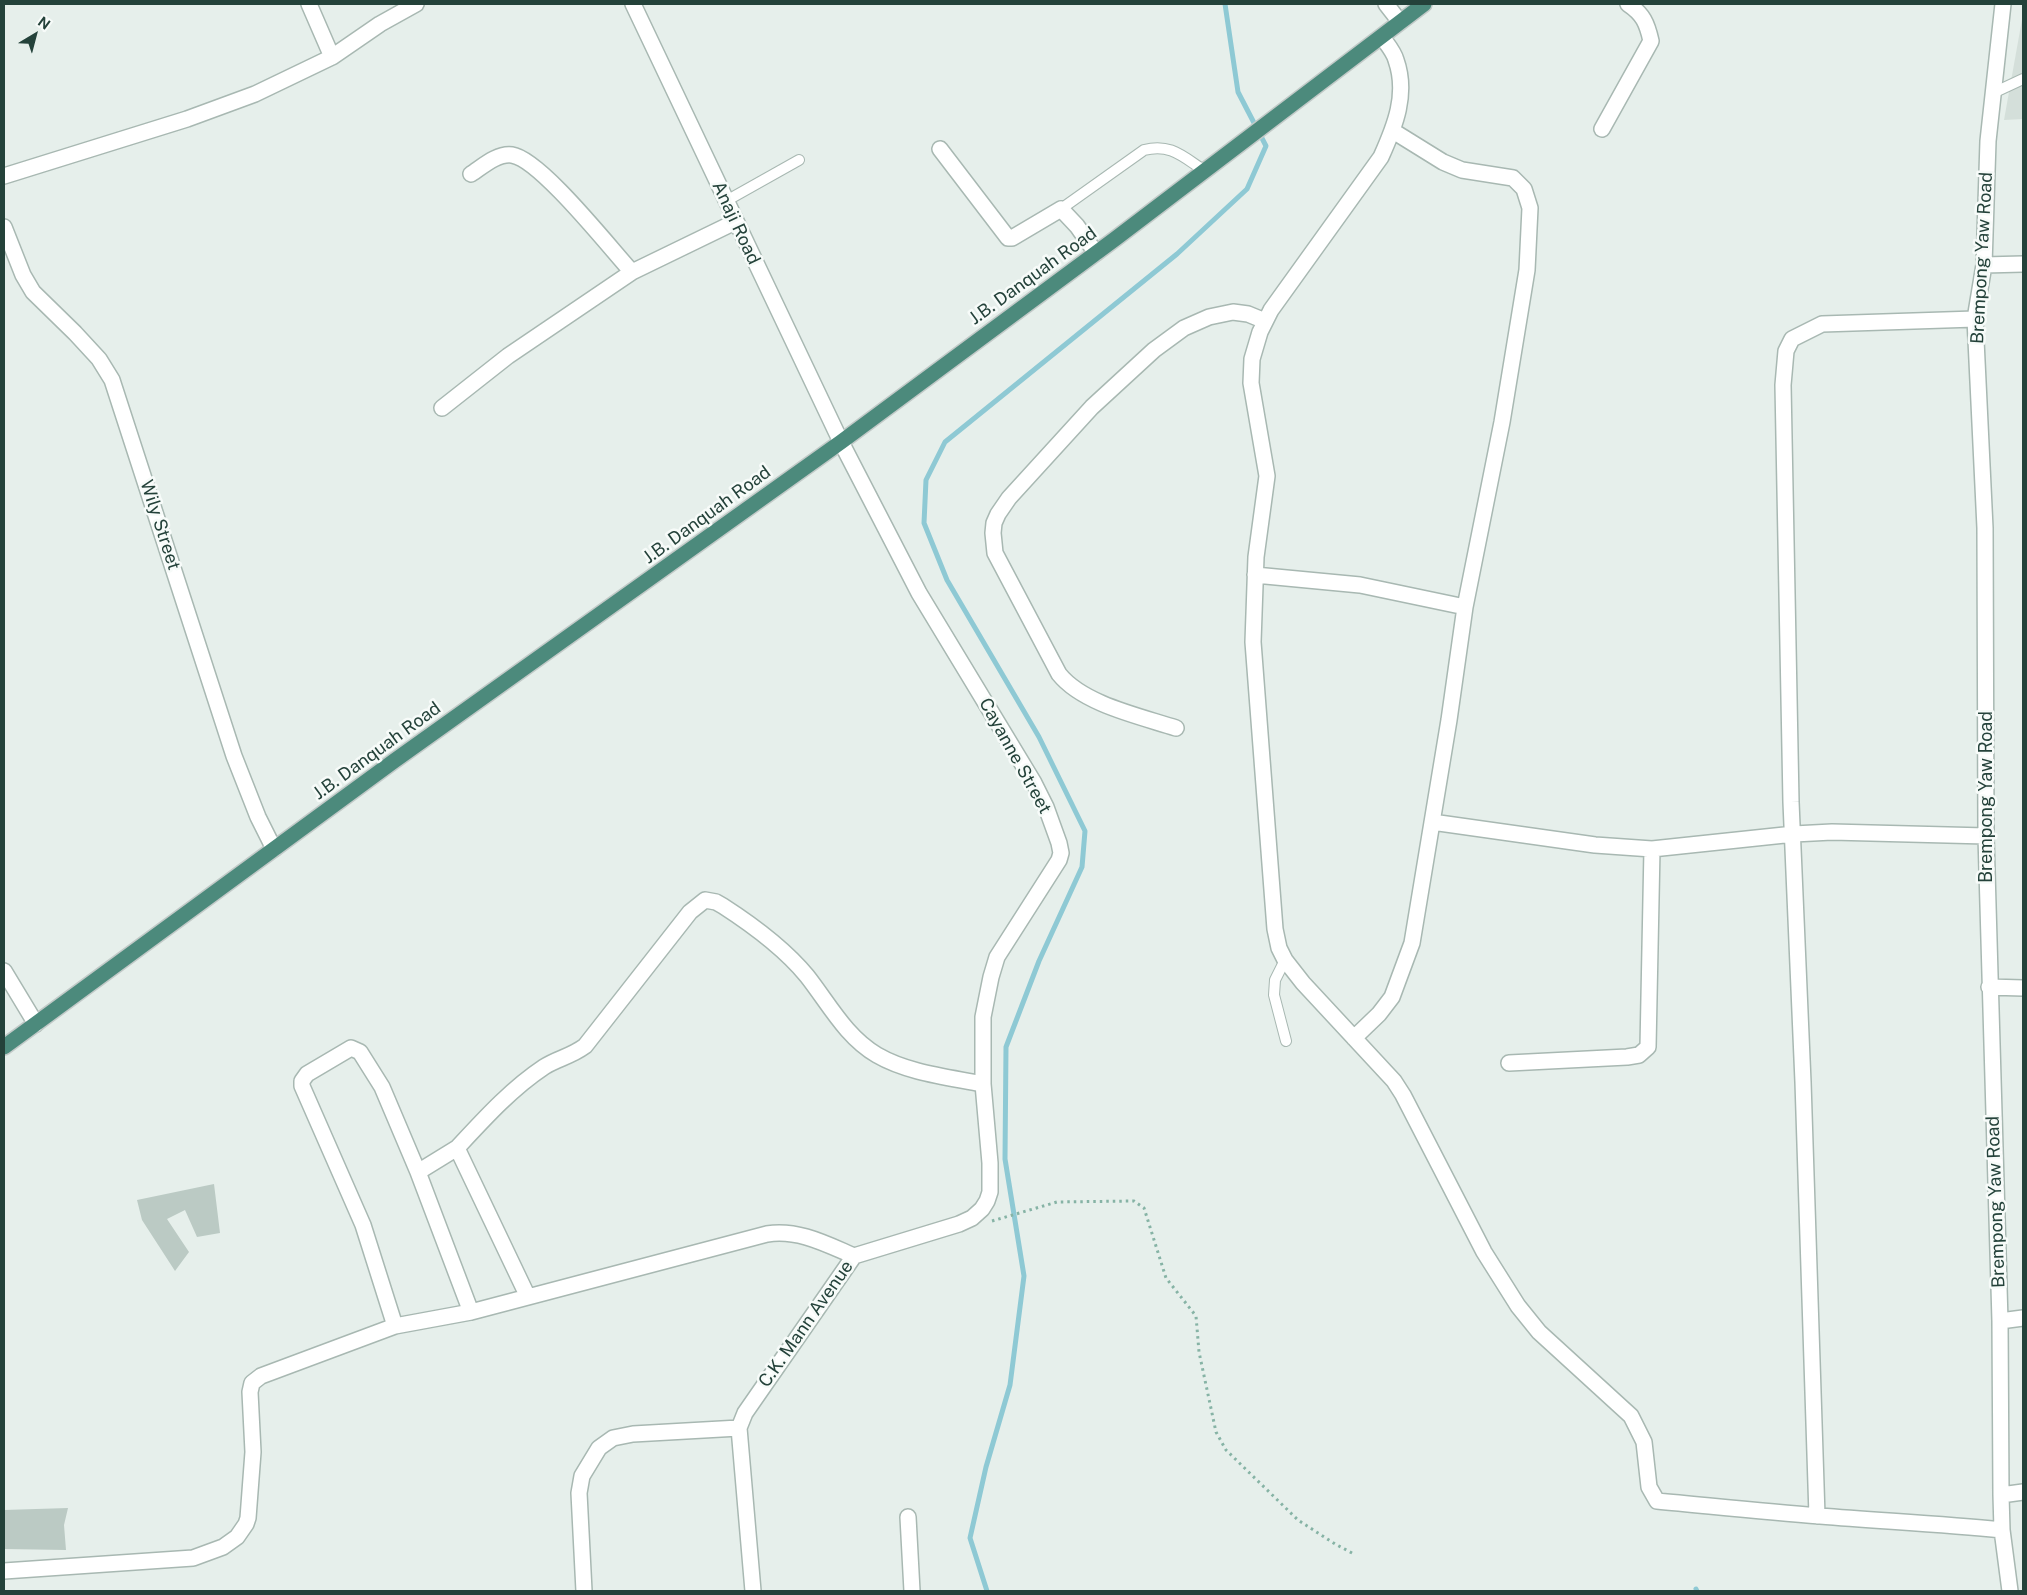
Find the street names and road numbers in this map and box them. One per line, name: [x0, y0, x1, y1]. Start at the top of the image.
street label: Brempong Yaw Road: [1967, 172, 1997, 344]
street label: Anaji Road: [707, 178, 765, 268]
street label: J.B. Danquah Road: [965, 222, 1101, 330]
street label: J.B. Danquah Road: [639, 461, 775, 569]
street label: Wily Street: [135, 477, 185, 573]
street label: Cayanne Street: [974, 694, 1056, 818]
street label: J.B. Danquah Road: [309, 697, 445, 805]
street label: Brempong Yaw Road: [1975, 711, 1997, 883]
street label: Brempong Yaw Road: [1982, 1116, 2010, 1288]
street label: C.K. Mann Avenue: [754, 1256, 858, 1392]

